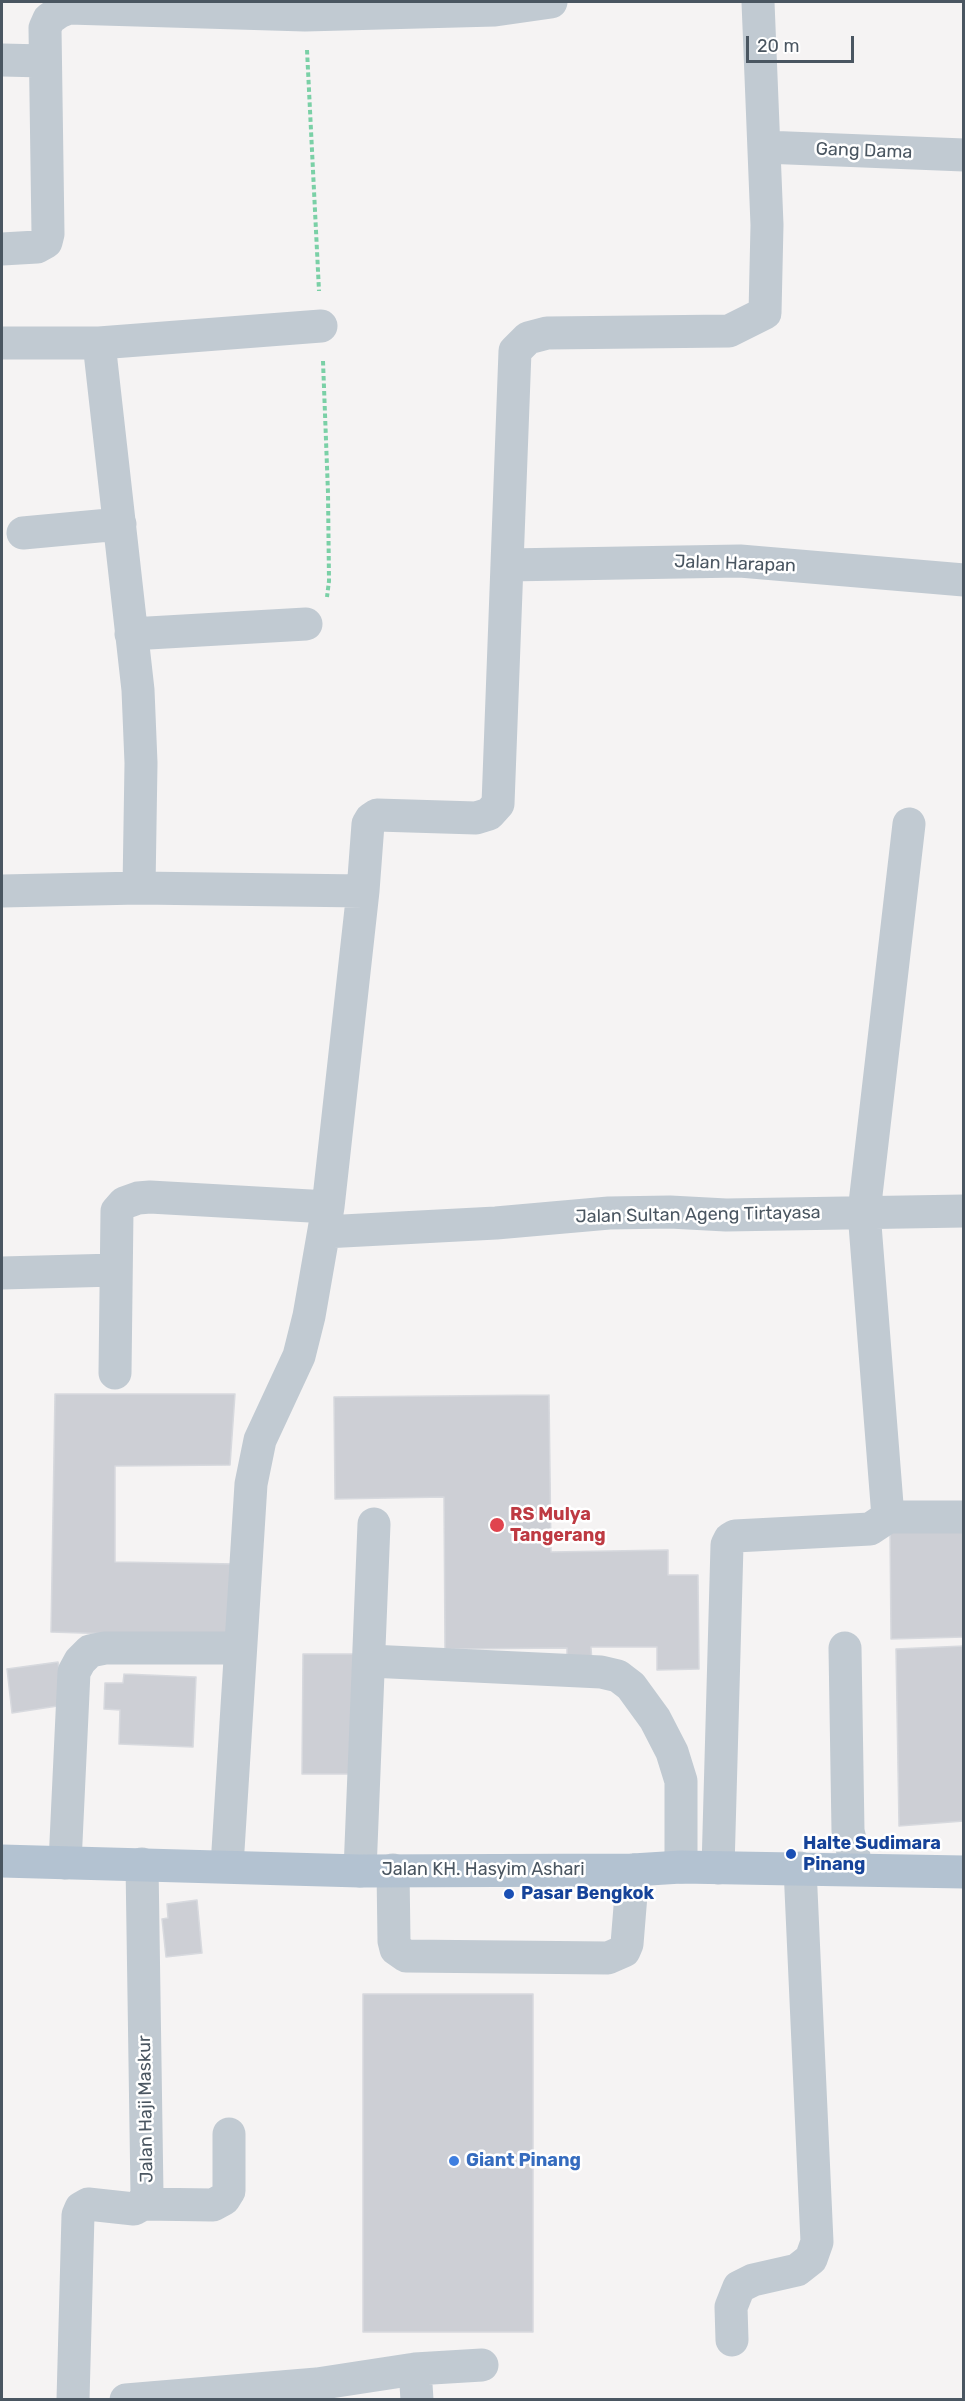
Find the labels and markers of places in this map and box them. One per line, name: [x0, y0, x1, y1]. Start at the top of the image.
place label: RS Mulya Tangerang: [510, 1504, 606, 1546]
marker: RS Mulya Tangerang: [488, 1516, 506, 1534]
place label: Halte Sudimara Pinang: [803, 1833, 941, 1876]
marker: Halte Sudimara Pinang: [784, 1847, 798, 1861]
place label: Pasar Bengkok: [521, 1883, 654, 1905]
marker: Pasar Bengkok: [502, 1887, 516, 1901]
place label: Giant Pinang: [466, 2150, 581, 2172]
marker: Giant Pinang: [447, 2154, 461, 2168]

